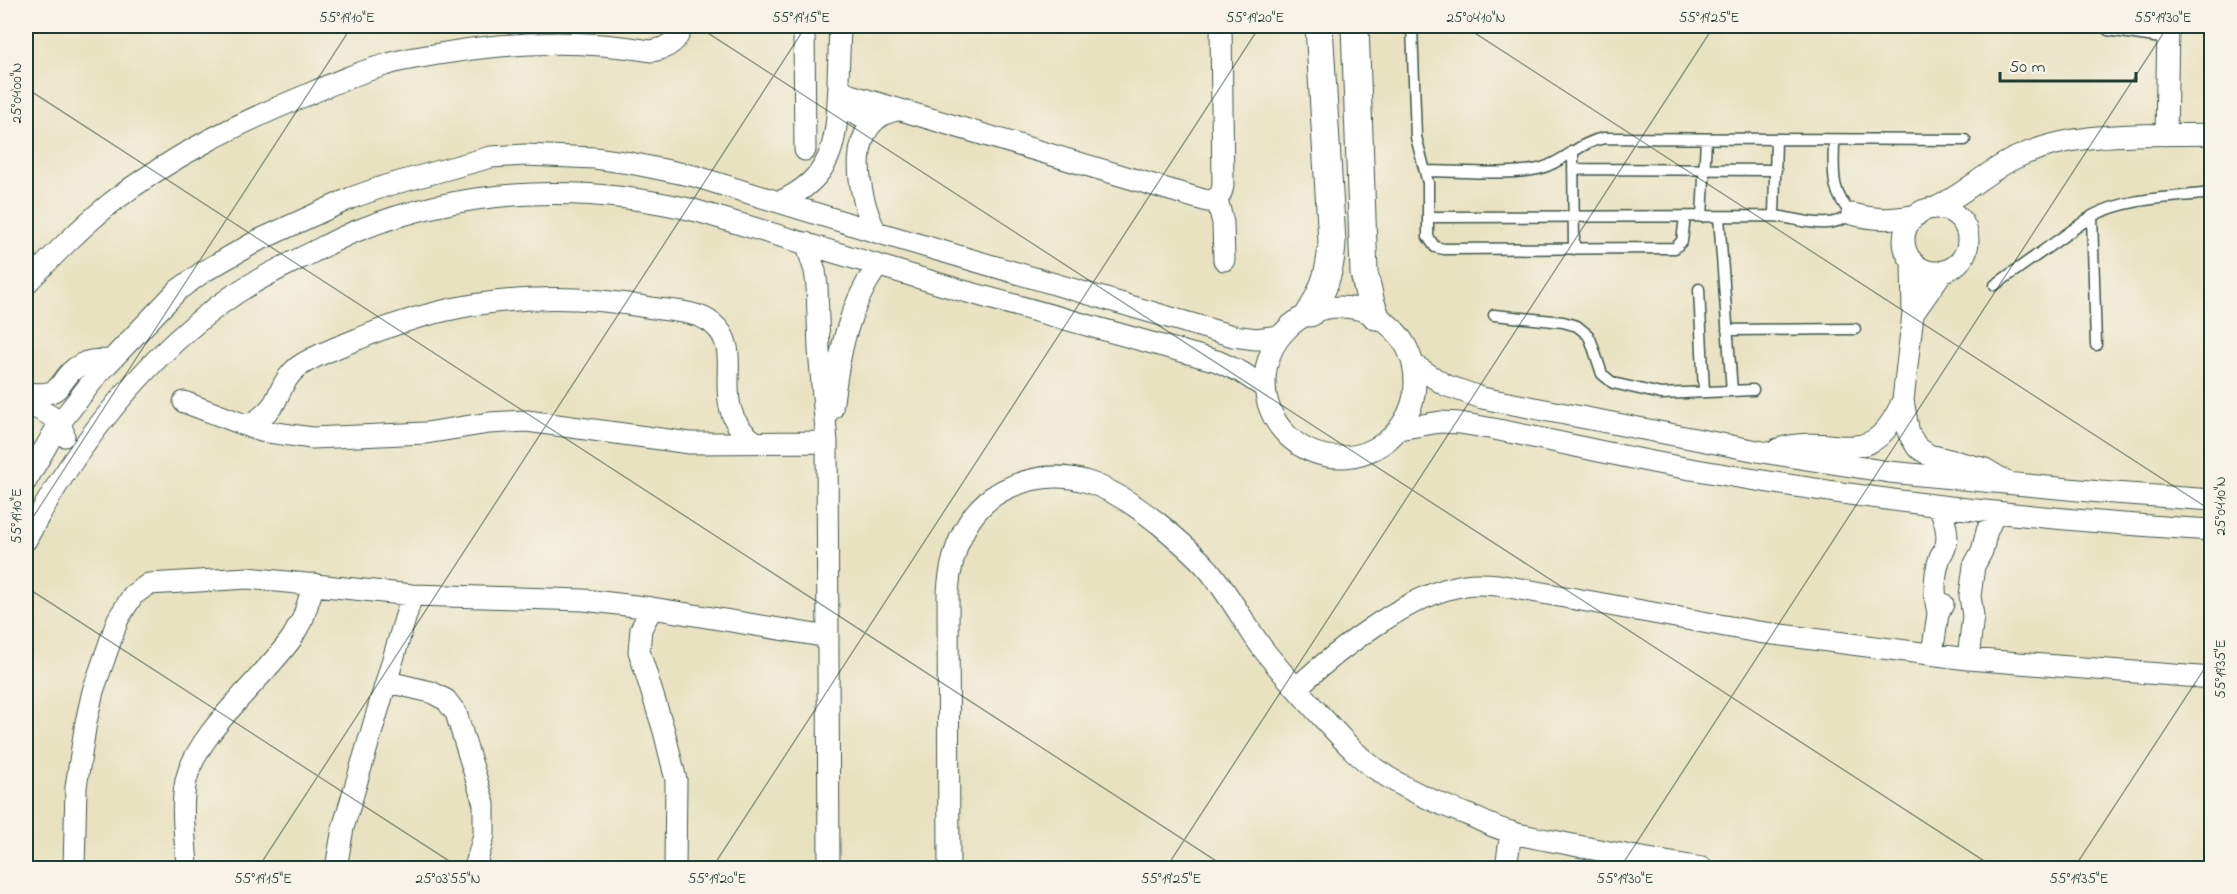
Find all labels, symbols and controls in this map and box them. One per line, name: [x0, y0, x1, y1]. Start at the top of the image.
text: 55°19'10"E: [319, 7, 375, 29]
text: 55°19'15"E: [772, 7, 830, 29]
text: 55°19'20"E: [1226, 7, 1284, 29]
text: 25°04'10"N: [1446, 7, 1506, 29]
text: 55°19'25"E: [1679, 7, 1739, 29]
text: 55°19'30"E: [2134, 7, 2192, 29]
scale bar: [2000, 45, 2136, 83]
text: 50 m: [2009, 55, 2046, 81]
text: 25°04'00"N: [6, 63, 28, 123]
text: 25°04'10"N: [2210, 476, 2232, 536]
text: 55°19'10"E: [6, 488, 28, 544]
text: 55°19'35"E: [2210, 639, 2232, 699]
text: 55°19'15"E: [234, 868, 292, 890]
text: 25°03'55"N: [415, 868, 481, 890]
text: 55°19'20"E: [688, 868, 746, 890]
text: 55°19'25"E: [1141, 868, 1201, 890]
text: 55°19'30"E: [1596, 868, 1654, 890]
text: 55°19'35"E: [2049, 868, 2109, 890]

